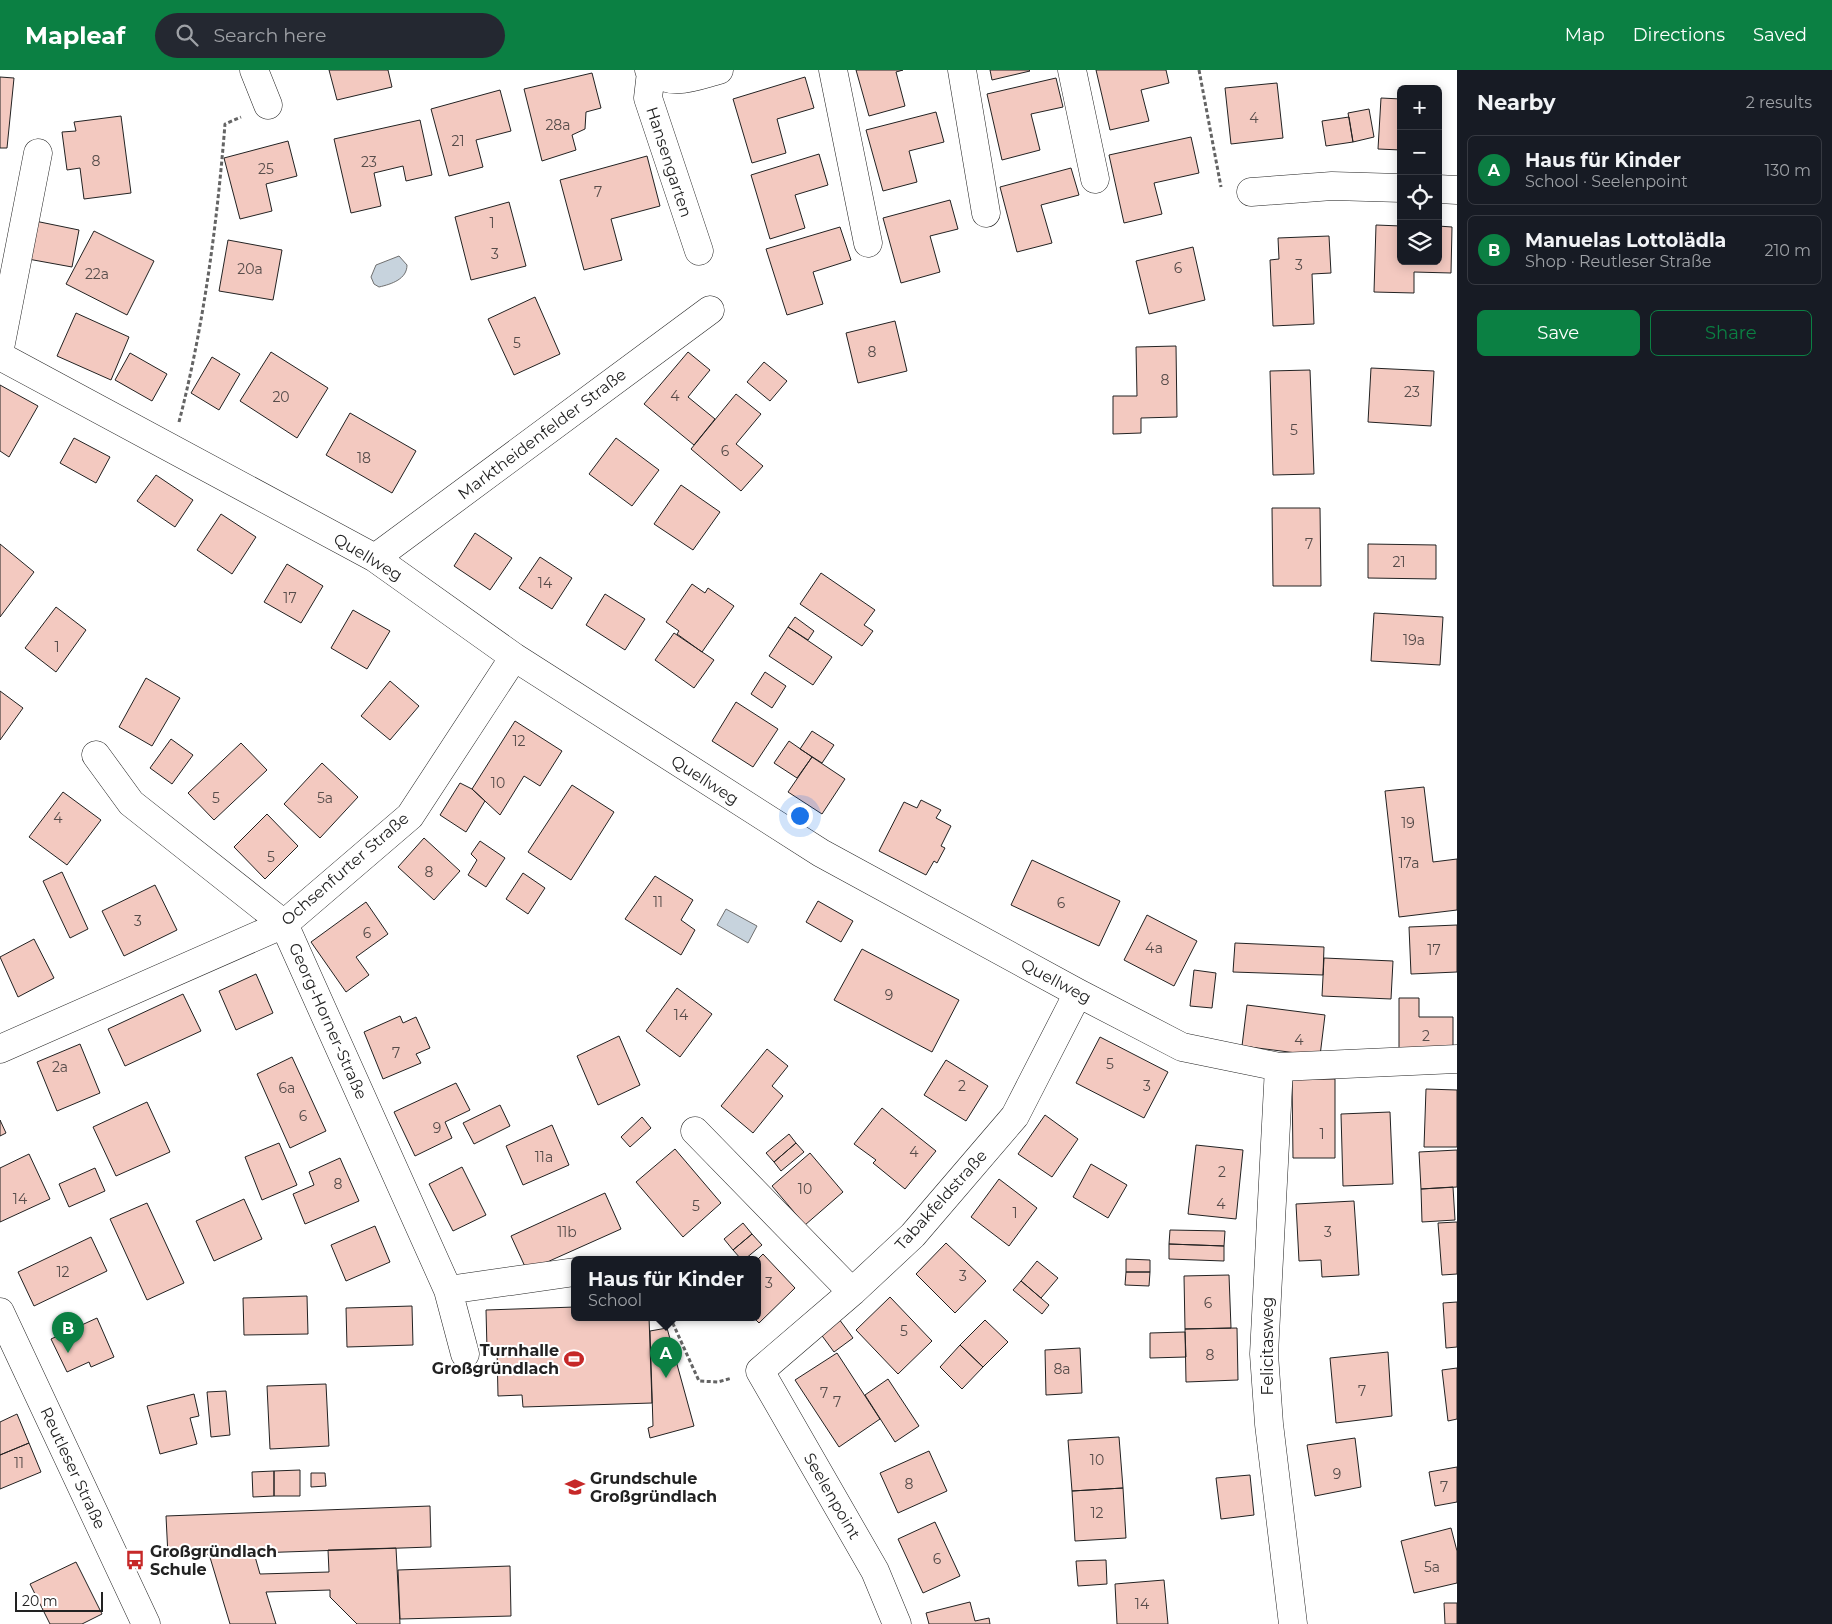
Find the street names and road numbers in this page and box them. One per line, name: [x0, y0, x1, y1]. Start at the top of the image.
street label: Hansengarten: [642, 104, 696, 220]
street label: Marktheidenfelder Straße: [454, 365, 630, 503]
street label: Quellweg: [330, 529, 406, 585]
street label: Quellweg: [668, 751, 742, 809]
street label: Ochsenfurter Straße: [277, 808, 413, 930]
street label: Georg-Horner-Straße: [285, 940, 371, 1102]
street label: Quellweg: [1018, 955, 1094, 1007]
street label: Tabakfeldstraße: [891, 1146, 991, 1254]
street label: Felicitasweg: [1258, 1297, 1277, 1395]
street label: Reutleser Straße: [36, 1404, 110, 1532]
street label: Seelenpoint: [800, 1449, 865, 1543]

